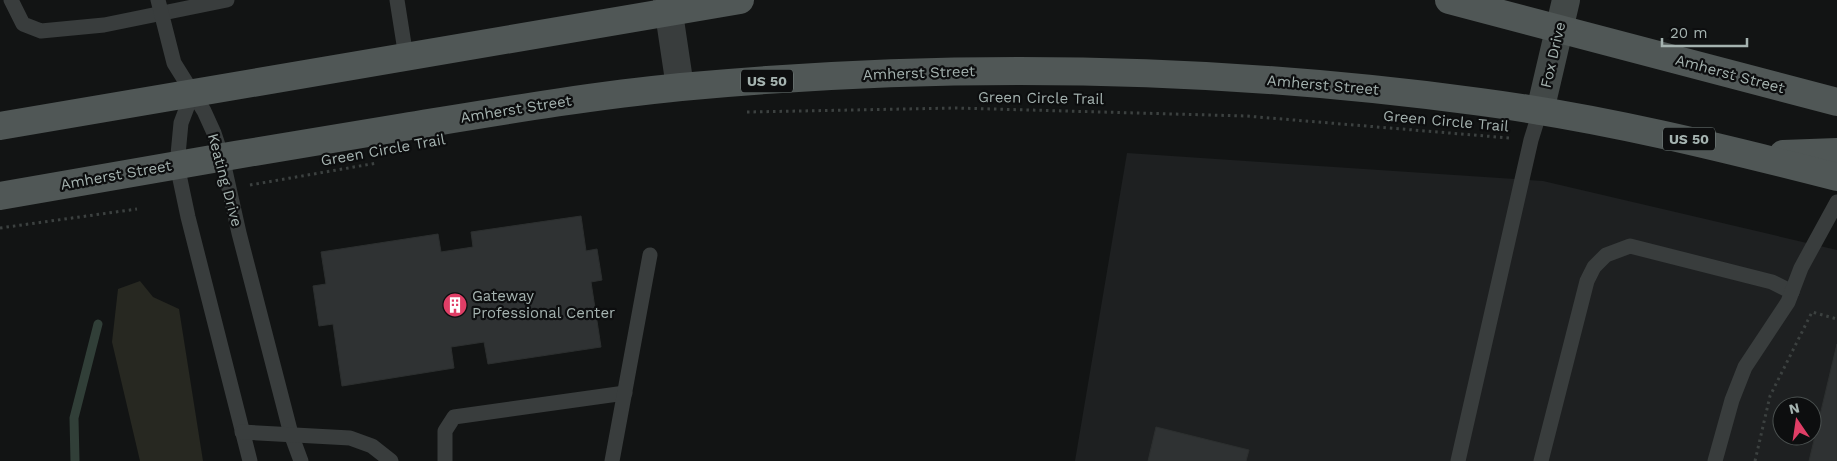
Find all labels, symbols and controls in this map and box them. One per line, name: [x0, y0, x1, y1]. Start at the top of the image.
scale bar: [1662, 15, 1747, 47]
street label: Fox Drive: [1537, 20, 1569, 90]
text: 20 m: [1670, 24, 1708, 42]
street label: Amherst Street: [1673, 51, 1787, 97]
street label: Amherst Street: [863, 62, 976, 84]
road number: US 50: [741, 70, 793, 92]
street label: Amherst Street: [1266, 71, 1380, 99]
street label: Green Circle Trail: [978, 88, 1105, 108]
street label: Amherst Street: [459, 91, 574, 127]
street label: Green Circle Trail: [1382, 107, 1510, 135]
road number: US 50: [1663, 128, 1715, 150]
street label: Green Circle Trail: [319, 130, 447, 170]
street label: Keating Drive: [204, 131, 246, 229]
street label: Amherst Street: [59, 156, 174, 194]
place label: Gateway Professional Center: [472, 287, 615, 322]
building icon: Gateway Professional Center: [442, 292, 468, 318]
north arrow: [1772, 396, 1822, 446]
text: N: [1787, 399, 1801, 417]

